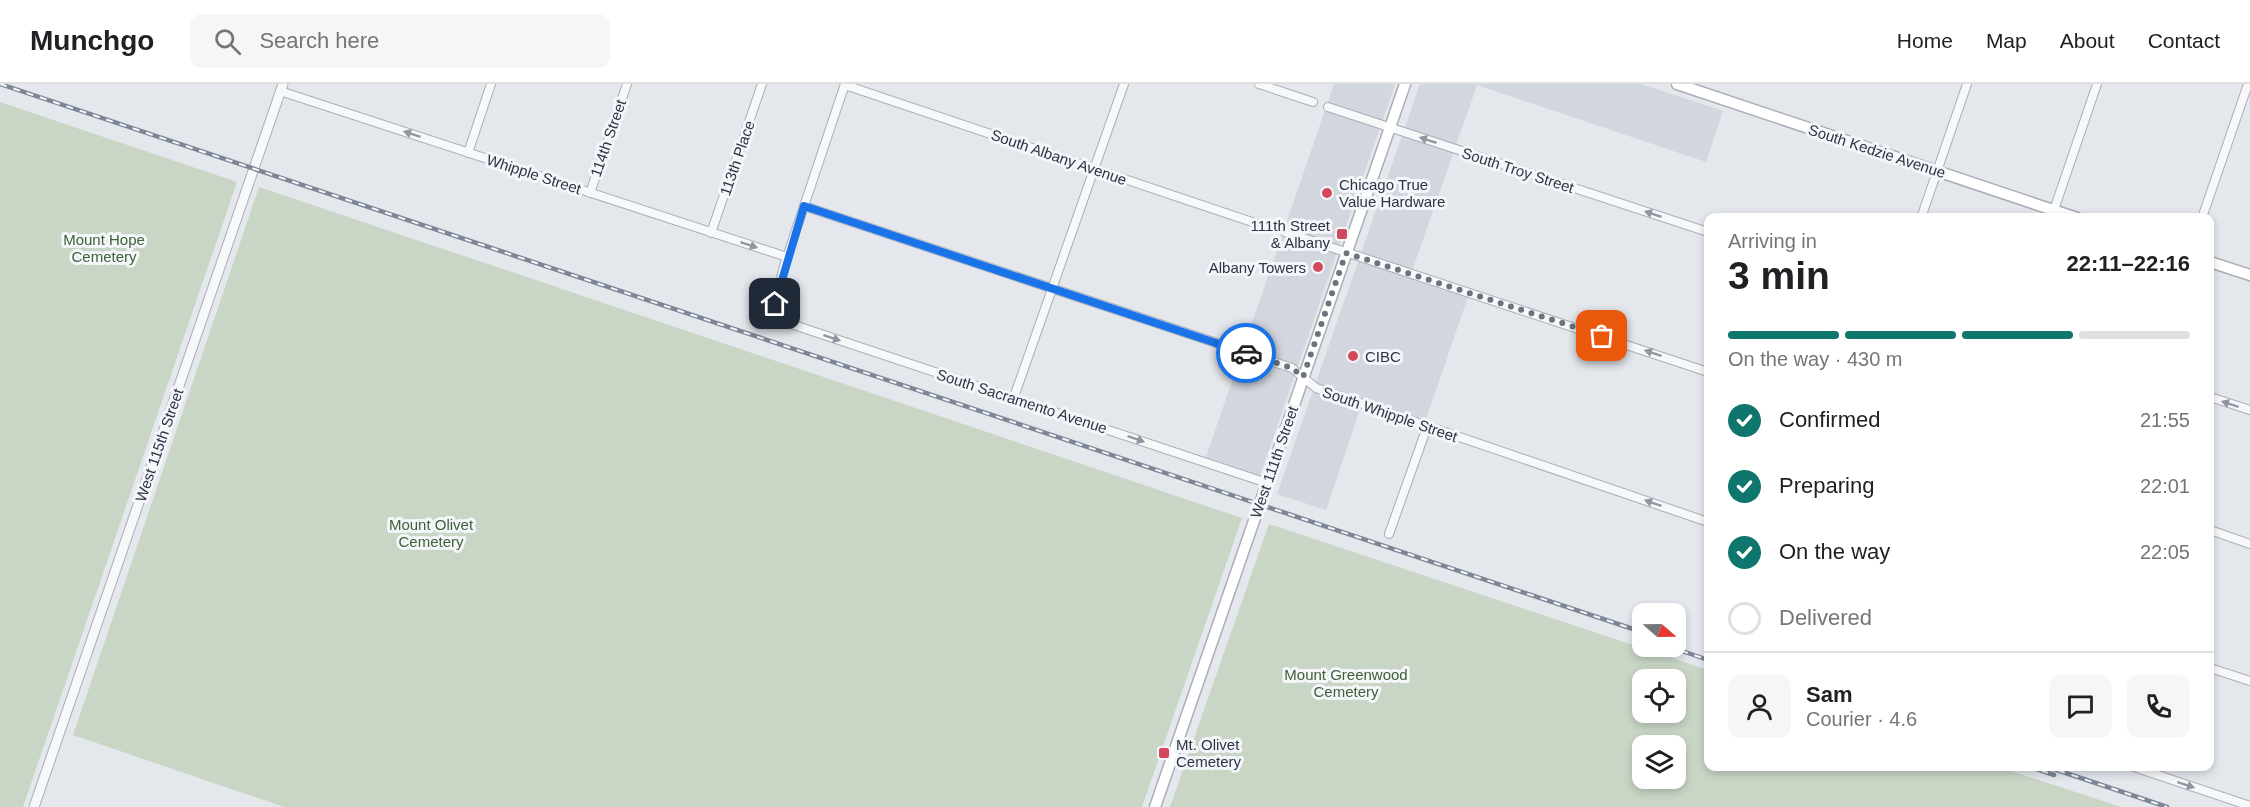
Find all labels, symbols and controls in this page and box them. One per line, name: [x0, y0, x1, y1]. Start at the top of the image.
search box: [190, 14, 610, 68]
text: Munchgo: [30, 25, 154, 56]
icon: search: [211, 25, 244, 58]
text: Search here: [259, 28, 379, 53]
text: Home: [1897, 29, 1953, 52]
text: Map: [1986, 29, 2027, 52]
text: About: [2060, 29, 2115, 52]
text: Contact: [2148, 29, 2220, 52]
street label: 114th Street: [587, 96, 629, 179]
street label: 113th Place: [716, 118, 758, 198]
street label: South Kedzie Avenue: [1806, 121, 1948, 181]
street label: South Albany Avenue: [989, 126, 1129, 188]
one-way arrow: [403, 129, 421, 139]
one-way arrow: [1419, 135, 1437, 144]
street label: South Troy Street: [1460, 144, 1577, 196]
street label: Whipple Street: [485, 151, 584, 198]
place label: Chicago True Value Hardware: [1339, 176, 1445, 210]
marker: Chicago True Value Hardware: [1320, 186, 1334, 200]
one-way arrow: [1644, 209, 1662, 218]
place label: 111th Street & Albany: [1251, 217, 1331, 251]
marker: 111th Street & Albany: [1335, 227, 1349, 241]
text: Arriving in: [1728, 230, 1817, 252]
park label: Mount Hope Cemetery: [63, 231, 145, 265]
one-way arrow: [740, 241, 758, 250]
text: 22:11–22:16: [2066, 251, 2190, 276]
text: 3 min: [1728, 254, 1830, 297]
place label: Albany Towers: [1209, 259, 1306, 276]
marker: Albany Towers: [1311, 260, 1325, 274]
pin: [749, 278, 800, 329]
icon: home: [758, 287, 791, 320]
pin: [1576, 310, 1627, 361]
icon: bag: [1585, 319, 1618, 352]
courier: [1216, 323, 1276, 383]
one-way arrow: [823, 334, 841, 343]
icon: car: [1230, 337, 1263, 370]
place label: CIBC: [1365, 348, 1401, 365]
one-way arrow: [1644, 348, 1662, 358]
text: On the way · 430 m: [1728, 348, 1903, 370]
marker: CIBC: [1346, 349, 1360, 363]
street label: South Sacramento Avenue: [935, 365, 1109, 437]
street label: South Whipple Street: [1320, 383, 1461, 445]
street label: West 115th Street: [132, 385, 187, 504]
one-way arrow: [2221, 398, 2239, 408]
street label: West 111th Street: [1247, 403, 1301, 520]
icon: check: [1728, 404, 1761, 437]
text: Confirmed: [1779, 407, 1880, 432]
text: 21:55: [2140, 409, 2190, 431]
one-way arrow: [1127, 434, 1145, 444]
icon: check: [1728, 470, 1761, 503]
text: Preparing: [1779, 473, 1874, 498]
text: 22:01: [2140, 475, 2190, 497]
one-way arrow: [1644, 498, 1662, 507]
park label: Mount Olivet Cemetery: [389, 516, 474, 550]
icon: check: [1728, 536, 1761, 569]
text: On the way: [1779, 539, 1890, 564]
text: 22:05: [2140, 541, 2190, 563]
north arrow: [1632, 603, 1686, 657]
map controls: [1632, 603, 1686, 789]
text: Delivered: [1779, 605, 1872, 630]
park label: Mount Greenwood Cemetery: [1284, 666, 1408, 700]
button: locate: [1632, 669, 1686, 723]
button: person: [1728, 675, 1791, 738]
button: chat: [2049, 675, 2112, 738]
button: phone: [2127, 675, 2190, 738]
text: Sam: [1806, 682, 1852, 707]
text: Courier · 4.6: [1806, 708, 1917, 730]
button: layers: [1632, 735, 1686, 789]
place label: Mt. Olivet Cemetery: [1176, 736, 1242, 770]
marker: Mt. Olivet Cemetery: [1157, 746, 1171, 760]
one-way arrow: [2177, 781, 2195, 790]

